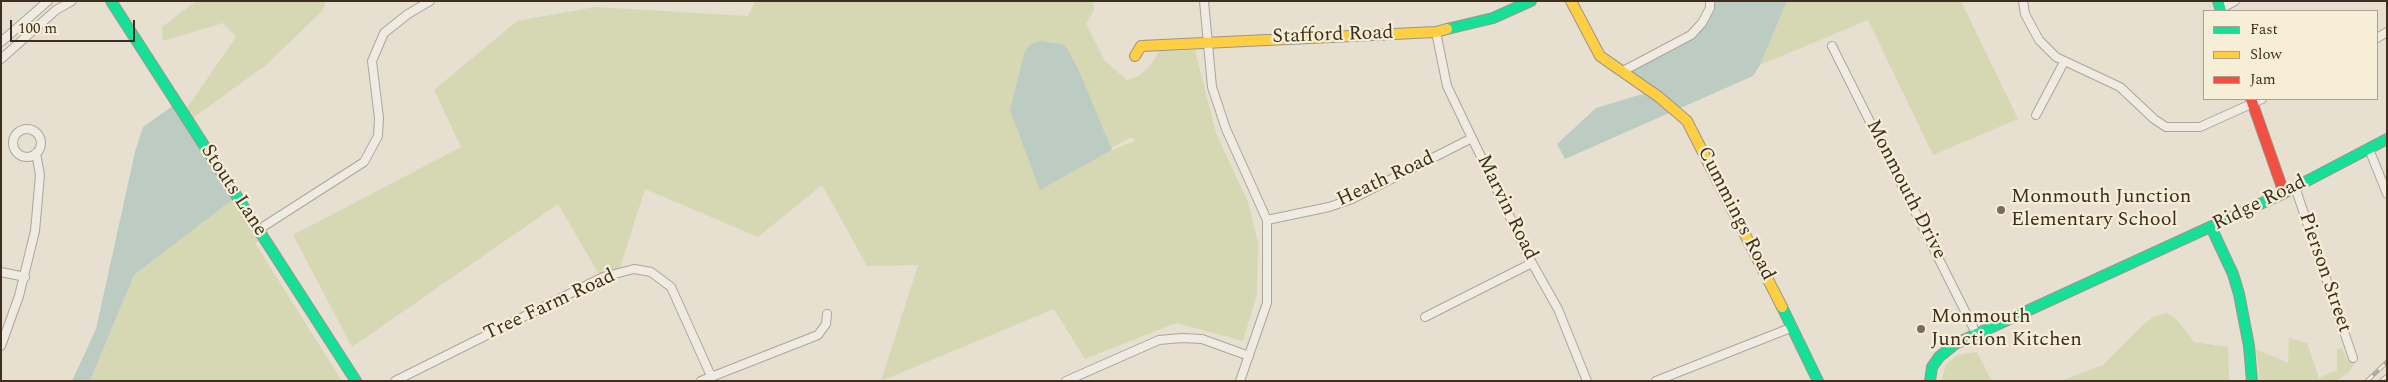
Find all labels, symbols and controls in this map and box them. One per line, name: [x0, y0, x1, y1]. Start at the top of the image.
scale bar: [12, 10, 138, 42]
legend: [2203, 10, 2378, 100]
text: 100 m: [18, 17, 57, 40]
text: Fast: [2250, 18, 2278, 41]
street label: Stafford Road: [1272, 22, 1394, 50]
text: Slow: [2250, 43, 2282, 66]
text: Jam: [2250, 68, 2276, 91]
street label: Monmouth Drive: [1859, 116, 1951, 264]
street label: Stouts Lane: [195, 141, 271, 241]
street label: Cummings Road: [1691, 143, 1779, 285]
street label: Heath Road: [1334, 147, 1438, 213]
street label: Marvin Road: [1470, 151, 1542, 265]
street label: Ridge Road: [2209, 171, 2311, 237]
place label: Monmouth Junction Elementary School: [2011, 186, 2191, 233]
marker: Monmouth Junction Elementary School: [1995, 204, 2007, 216]
street label: Pierson Street: [2292, 210, 2356, 336]
street label: Tree Farm Road: [481, 265, 619, 347]
place label: Monmouth Junction Kitchen: [1931, 306, 2082, 353]
marker: Monmouth Junction Kitchen: [1915, 323, 1927, 335]

